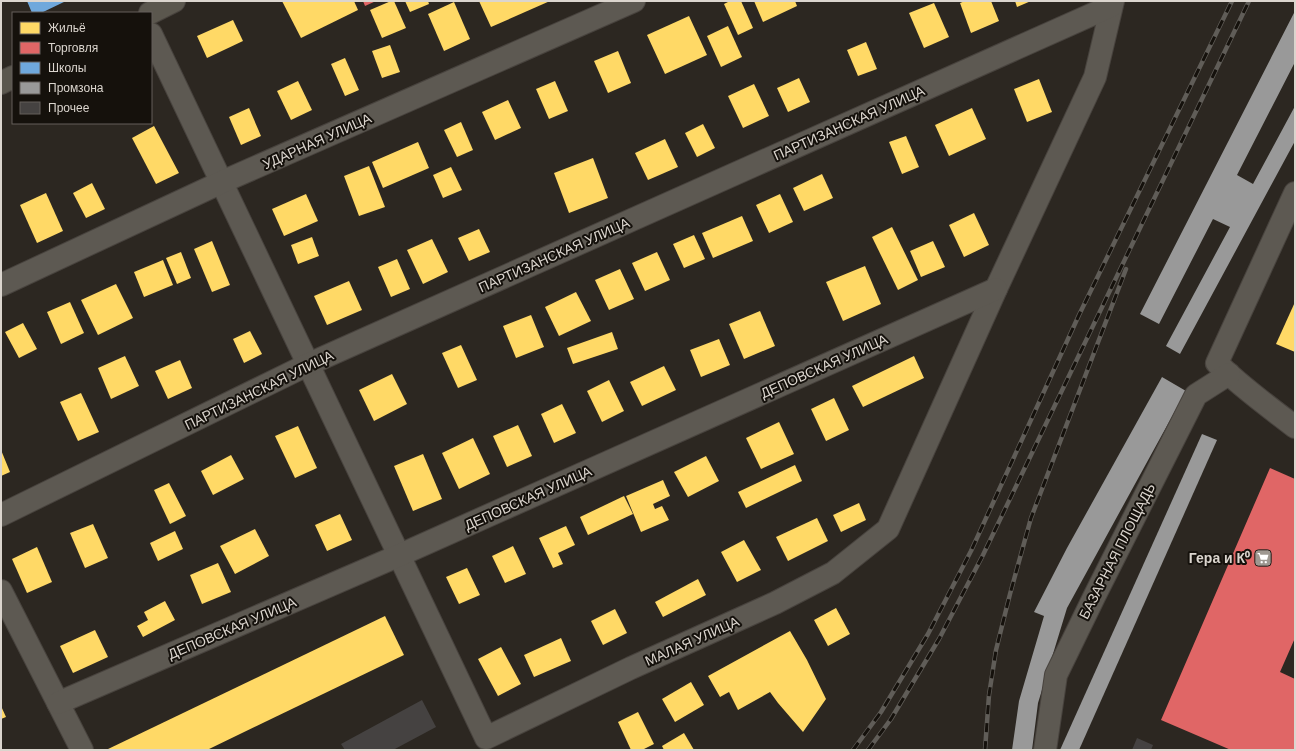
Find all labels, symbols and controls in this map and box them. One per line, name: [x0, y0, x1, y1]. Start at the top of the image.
legend: [12, 12, 152, 124]
text: Жильё: [48, 21, 86, 35]
text: Торговля: [48, 41, 98, 55]
text: Школы: [48, 61, 86, 75]
text: Промзона: [48, 81, 104, 95]
street label: ПАРТИЗАНСКАЯ УЛИЦА: [771, 82, 928, 164]
text: Прочее: [48, 101, 90, 115]
street label: УДАРНАЯ УЛИЦА: [260, 110, 374, 172]
street label: ПАРТИЗАНСКАЯ УЛИЦА: [476, 214, 633, 296]
street label: ДЕПОВСКАЯ УЛИЦА: [758, 330, 891, 401]
street label: ПАРТИЗАНСКАЯ УЛИЦА: [182, 347, 337, 433]
street label: ДЕПОВСКАЯ УЛИЦА: [462, 462, 595, 533]
street label: БАЗАРНАЯ ПЛОЩАДЬ: [1076, 480, 1158, 622]
supermarket icon: Гера и К⁰: [1253, 548, 1273, 568]
place label: Гера и К⁰: [1189, 550, 1250, 566]
street label: ДЕПОВСКАЯ УЛИЦА: [166, 593, 299, 662]
street label: МАЛАЯ УЛИЦА: [643, 613, 742, 669]

